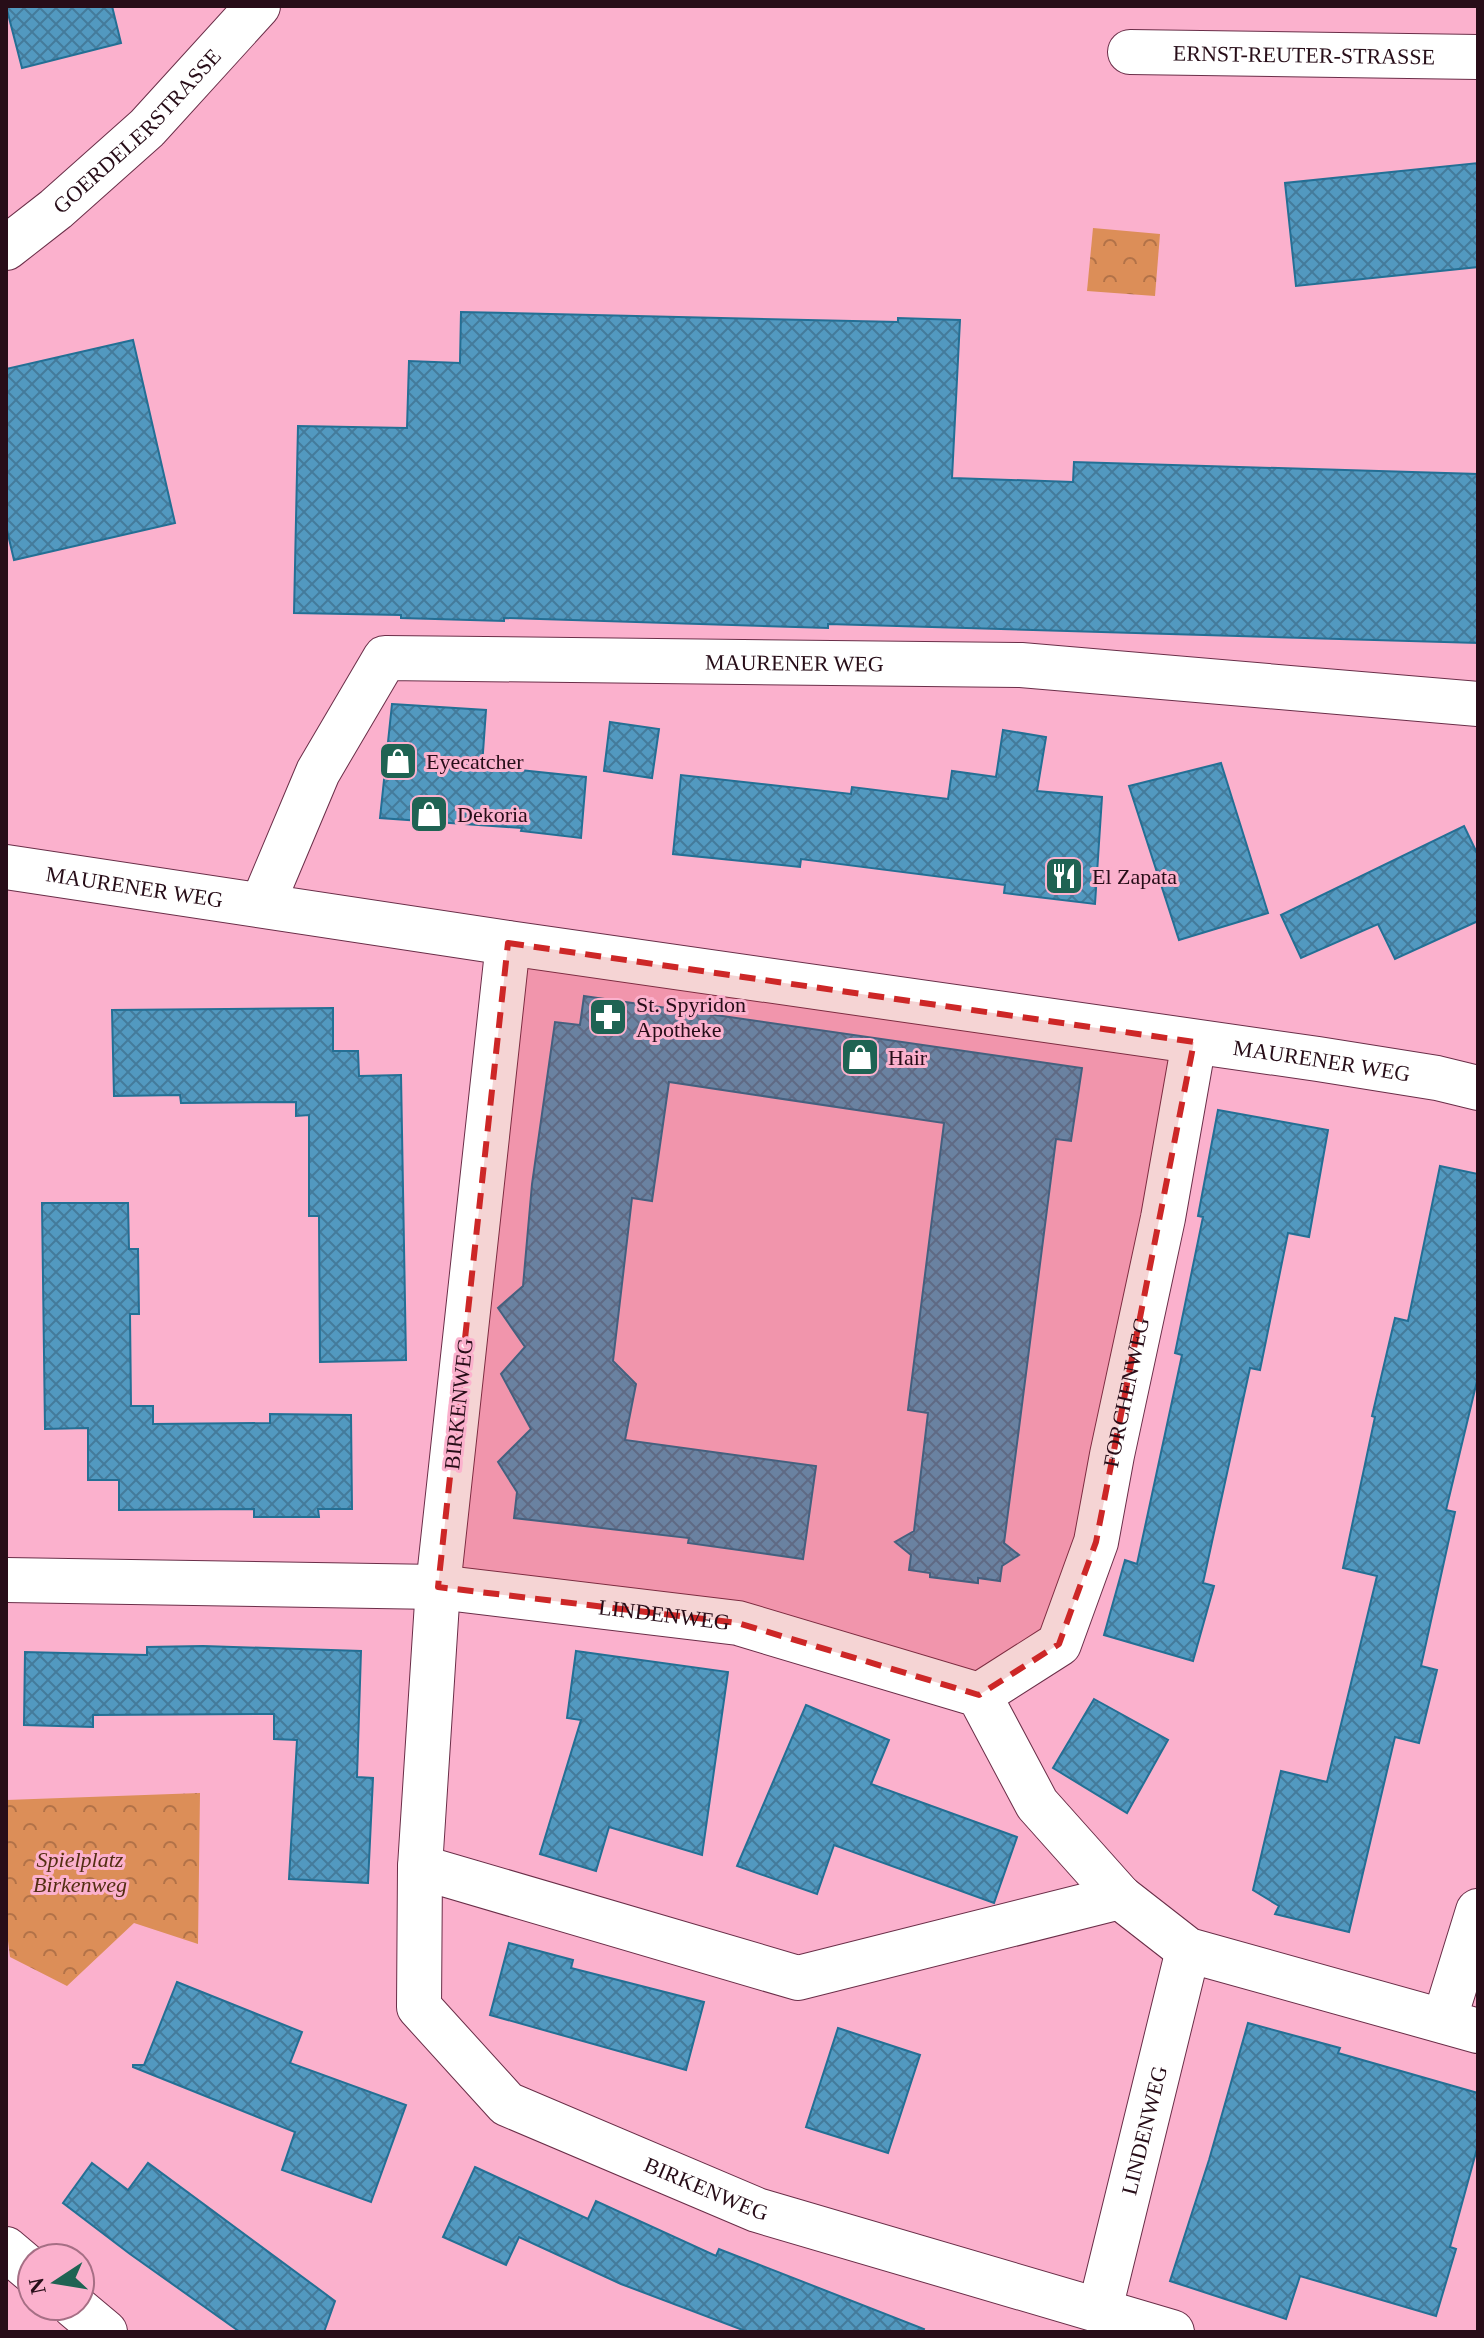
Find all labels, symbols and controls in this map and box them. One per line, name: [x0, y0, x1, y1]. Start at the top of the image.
street label: ERNST-REUTER-STRASSE: [1173, 41, 1435, 69]
street label: GOERDELERSTRASSE: [48, 44, 226, 219]
street label: MAURENER WEG: [705, 650, 884, 676]
shop icon: Eyecatcher: [377, 740, 419, 782]
place label: Eyecatcher: [426, 749, 524, 774]
shop icon: Dekoria: [408, 793, 450, 835]
place label: Dekoria: [457, 802, 528, 827]
restaurant icon: El Zapata: [1043, 855, 1085, 897]
street label: MAURENER WEG: [44, 861, 225, 913]
place label: El Zapata: [1092, 864, 1177, 889]
place label: St. Spyridon Apotheke: [636, 992, 746, 1042]
pharmacy icon: St. Spyridon Apotheke: [587, 996, 629, 1038]
street label: MAURENER WEG: [1232, 1035, 1412, 1087]
shop icon: Hair: [839, 1036, 881, 1078]
place label: Hair: [888, 1045, 928, 1070]
street label: FORCHENWEG: [1098, 1315, 1154, 1469]
street label: BIRKENWEG: [439, 1337, 478, 1471]
street label: LINDENWEG: [597, 1594, 731, 1635]
park label: Spielplatz Birkenweg: [33, 1847, 127, 1897]
street label: LINDENWEG: [1116, 2063, 1172, 2197]
street label: BIRKENWEG: [641, 2152, 771, 2226]
north arrow: [16, 2242, 96, 2322]
text: N: [23, 2276, 51, 2296]

